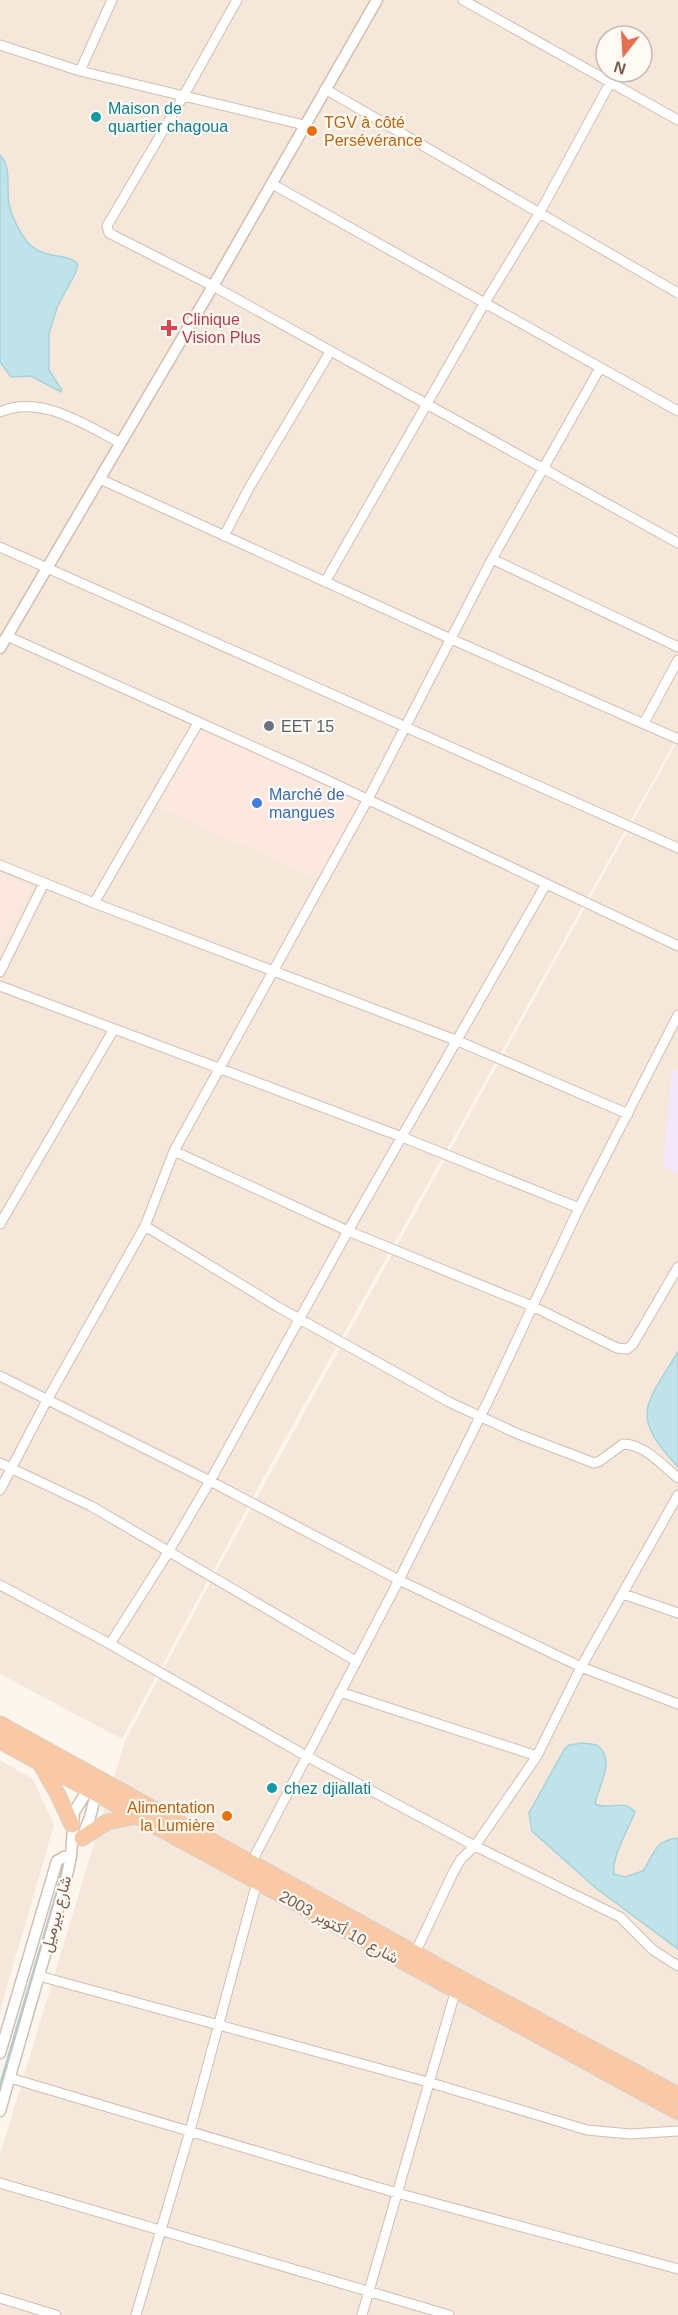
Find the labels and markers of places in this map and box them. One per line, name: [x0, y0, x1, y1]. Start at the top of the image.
place label: Maison de quartier chagoua: [108, 100, 228, 135]
marker: Maison de quartier chagoua: [89, 110, 103, 124]
place label: TGV à côté Persévérance: [324, 114, 423, 149]
marker: TGV à côté Persévérance: [305, 124, 319, 138]
place label: Clinique Vision Plus: [182, 311, 261, 346]
marker: Clinique Vision Plus: [160, 319, 178, 337]
place label: EET 15: [281, 718, 334, 735]
marker: EET 15: [262, 719, 276, 733]
place label: Marché de mangues: [269, 786, 345, 821]
marker: Marché de mangues: [250, 796, 264, 810]
place label: chez djiallati: [284, 1780, 371, 1797]
marker: chez djiallati: [265, 1781, 279, 1795]
place label: Alimentation la Lumière: [127, 1799, 215, 1834]
marker: Alimentation la Lumière: [220, 1809, 234, 1823]

